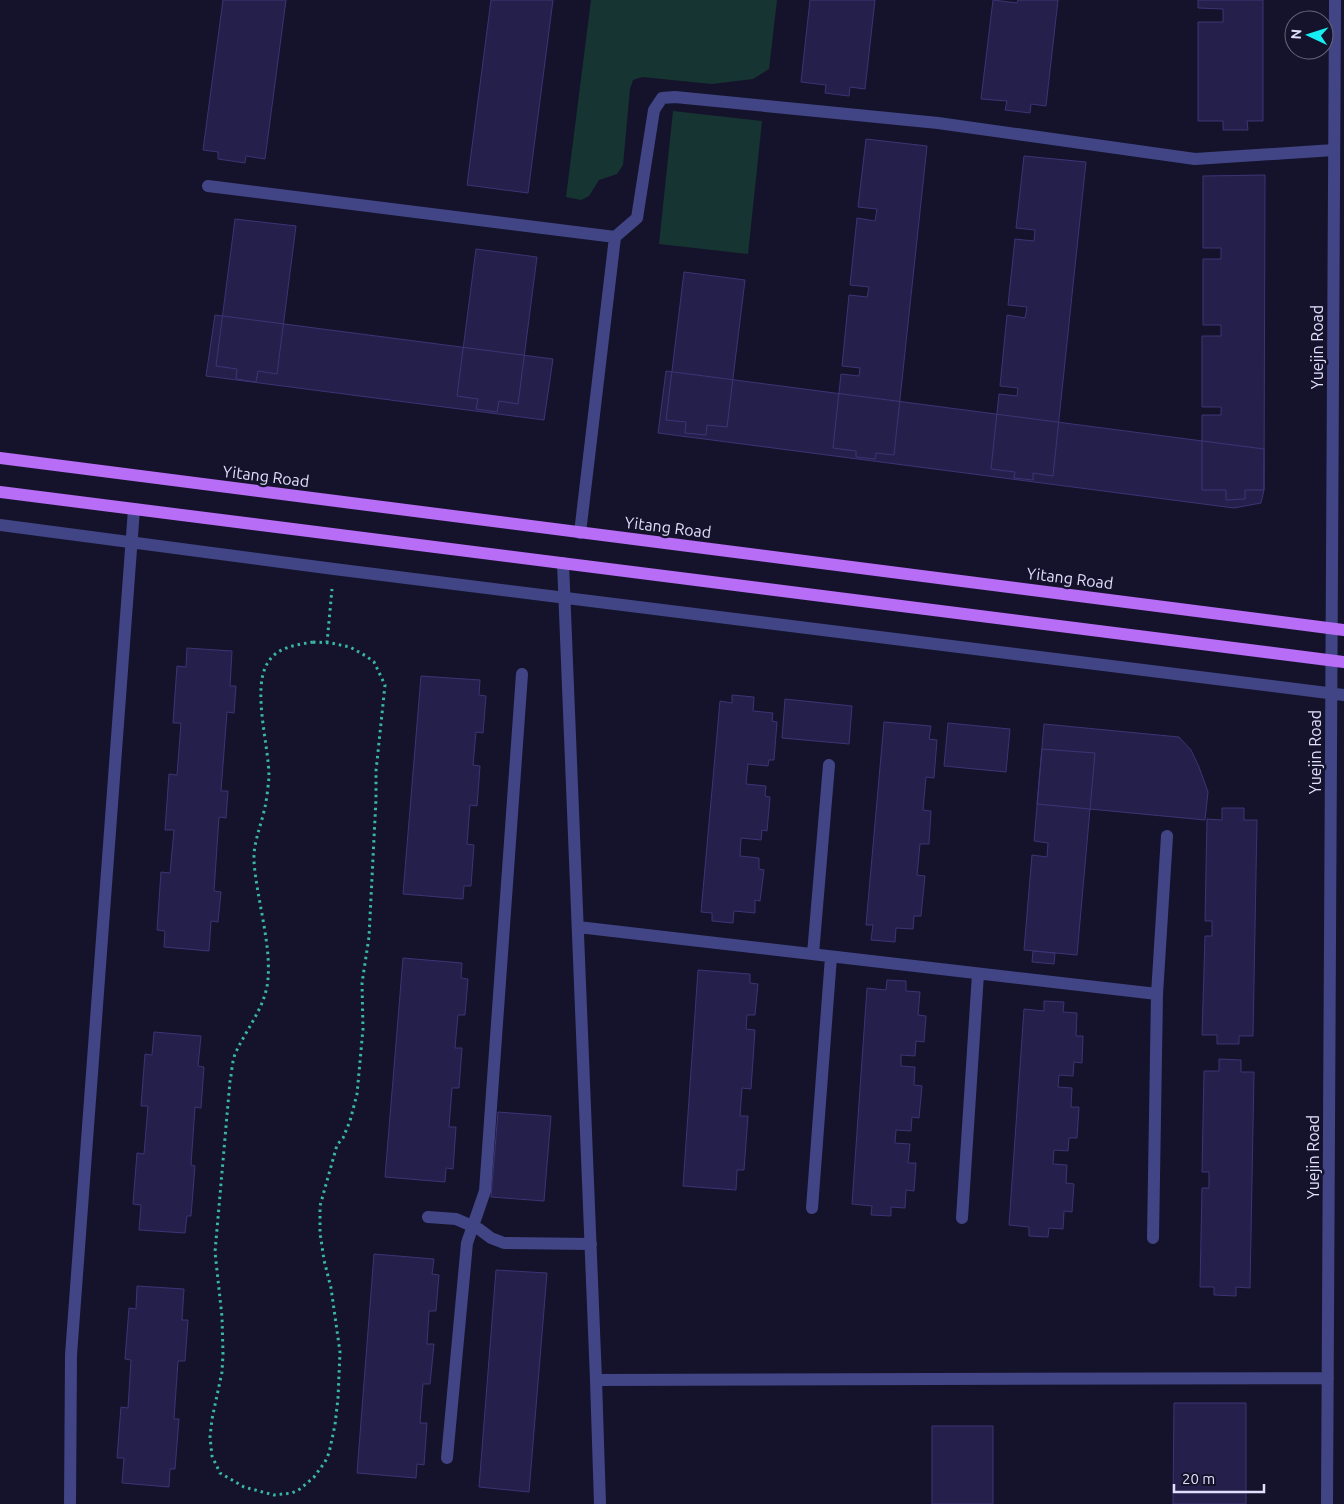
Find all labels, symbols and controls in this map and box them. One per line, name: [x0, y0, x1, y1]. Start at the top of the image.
north arrow: [1284, 10, 1334, 60]
text: N: [1288, 28, 1304, 40]
street label: Yuejin Road: [1308, 305, 1326, 389]
street label: Yitang Road: [222, 462, 310, 490]
street label: Yitang Road: [624, 513, 712, 541]
street label: Yitang Road: [1026, 564, 1114, 592]
street label: Yuejin Road: [1306, 710, 1324, 794]
street label: Yuejin Road: [1304, 1115, 1322, 1199]
scale bar: [1174, 1462, 1264, 1494]
text: 20 m: [1182, 1470, 1215, 1487]

